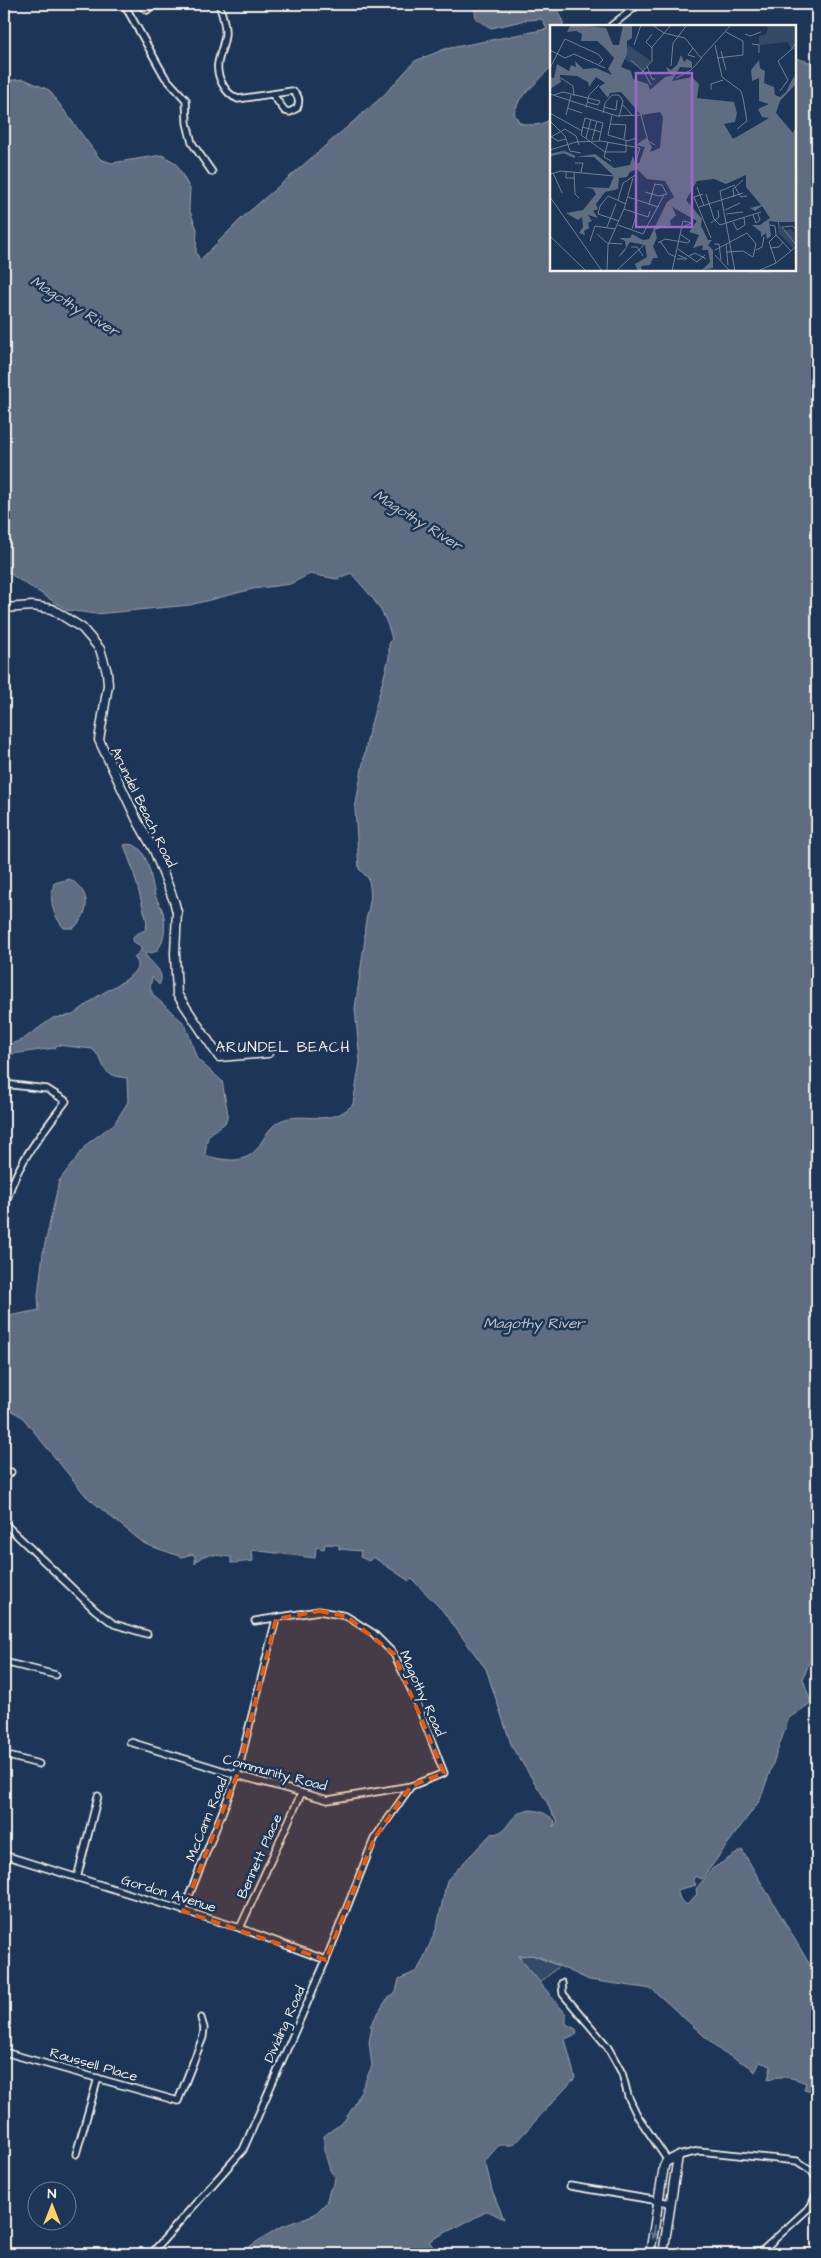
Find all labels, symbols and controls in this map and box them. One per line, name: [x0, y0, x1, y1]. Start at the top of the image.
inset map: [550, 25, 796, 271]
water label: Magothy River: [26, 271, 125, 344]
water label: Magothy River: [369, 485, 468, 558]
street label: Arundel Beach Road: [105, 744, 181, 871]
district label: ARUNDEL BEACH: [216, 1037, 350, 1058]
water label: Magothy River: [483, 1313, 586, 1335]
street label: Magothy Road: [394, 1647, 450, 1739]
street label: Community Road: [221, 1749, 329, 1796]
street label: McCann Road: [181, 1774, 233, 1864]
street label: Bennett Place: [232, 1811, 288, 1902]
street label: Gordon Avenue: [119, 1870, 219, 1918]
street label: Dividing Road: [259, 1983, 311, 2066]
street label: Raussell Place: [47, 2043, 140, 2087]
north arrow: [28, 2180, 78, 2230]
text: N: [48, 2184, 57, 2204]
one-way arrow: [650, 2224, 658, 2240]

